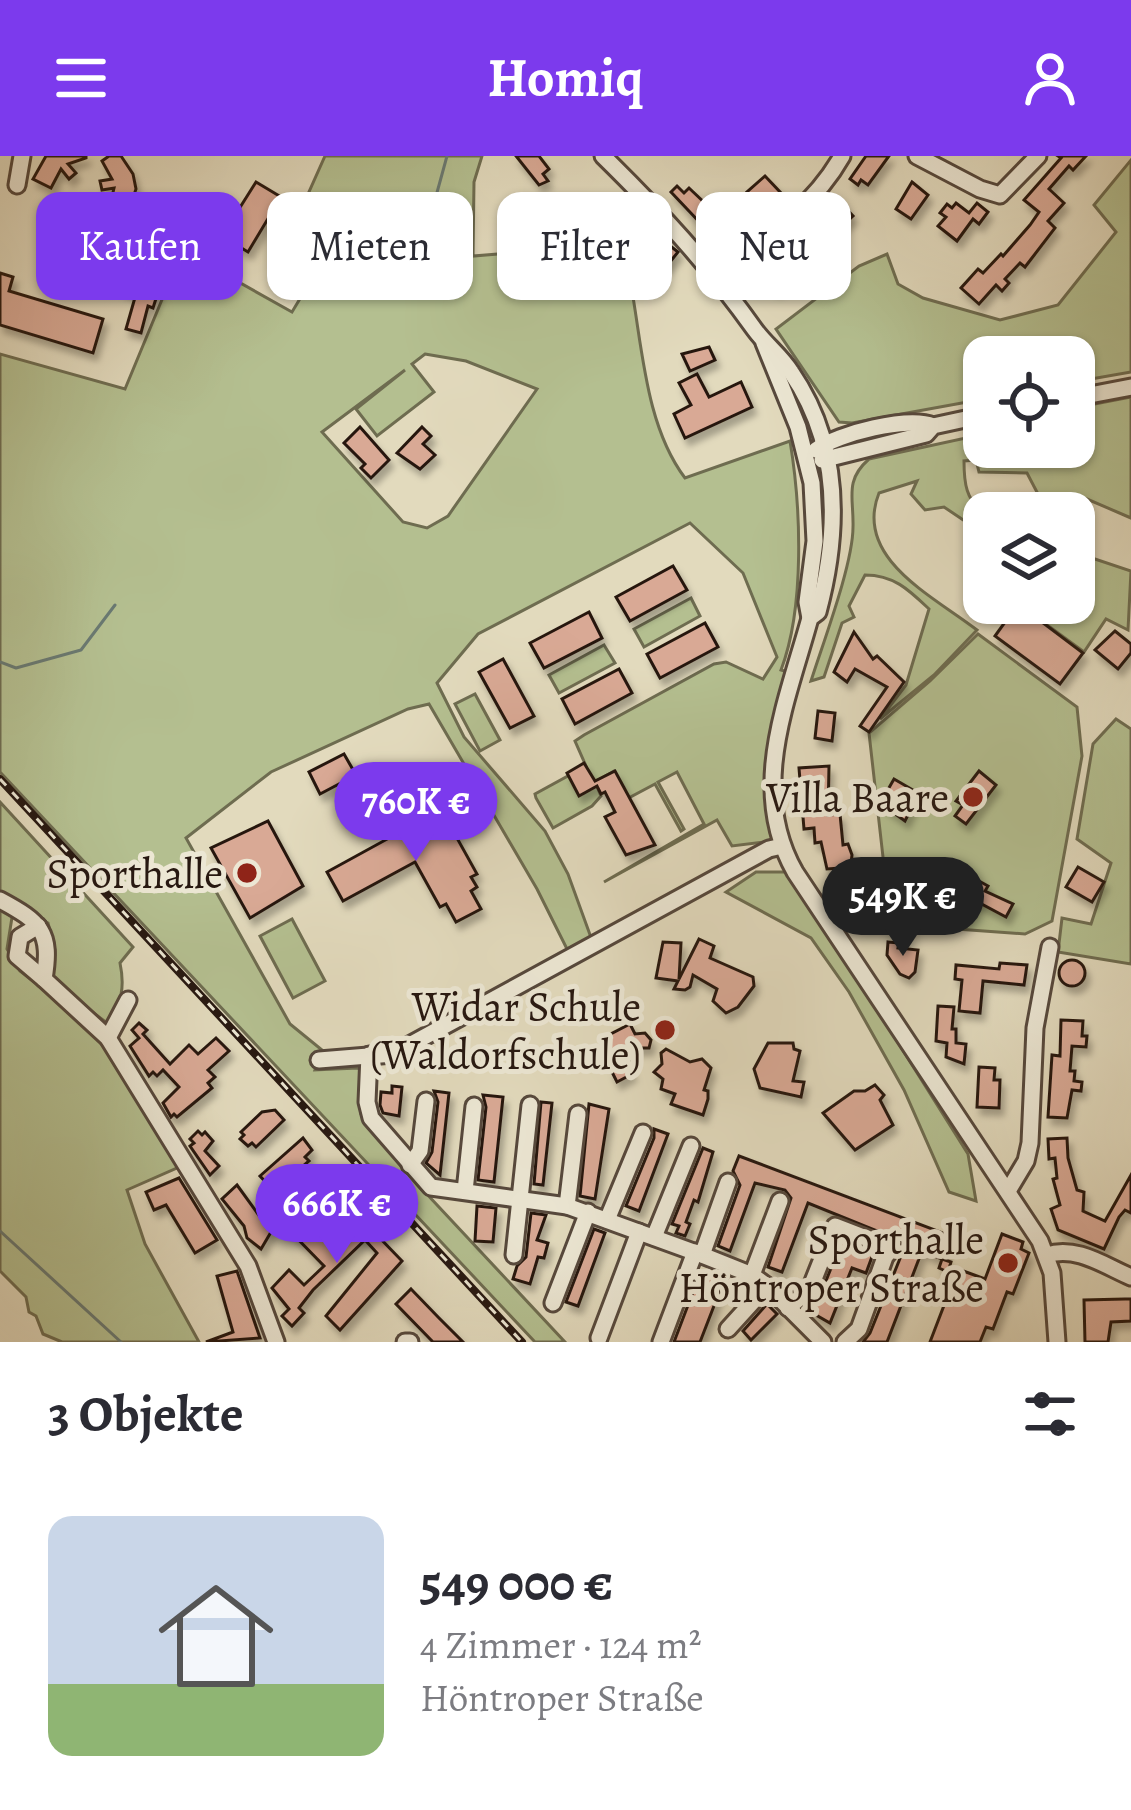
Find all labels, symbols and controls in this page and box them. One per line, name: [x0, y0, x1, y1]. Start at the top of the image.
text: Homiq: [487, 41, 644, 115]
icon: menu: [48, 45, 114, 111]
icon: person: [1017, 45, 1083, 111]
chip: Kaufen: [36, 192, 243, 300]
chip: Mieten: [267, 192, 473, 300]
chip: Filter: [497, 192, 672, 300]
chip: Neu: [696, 192, 851, 300]
map controls: [963, 336, 1095, 624]
button: locate: [963, 336, 1095, 468]
button: layers: [963, 492, 1095, 624]
pin: 760K €: [318, 762, 514, 864]
place label: Villa Baare: [765, 769, 949, 826]
text: 760K €: [361, 774, 471, 827]
marker: Villa Baare: [960, 784, 986, 810]
place label: Sporthalle: [46, 845, 223, 902]
pin: 549K €: [805, 857, 1001, 959]
marker: Sporthalle: [234, 860, 260, 886]
text: 549K €: [849, 869, 957, 922]
place label: Widar Schule (Waldorfschule): [370, 978, 641, 1083]
marker: Widar Schule (Waldorfschule): [652, 1017, 678, 1043]
pin: 666K €: [239, 1164, 435, 1266]
text: 666K €: [282, 1176, 392, 1229]
place label: Sporthalle Höntroper Straße: [678, 1211, 984, 1316]
marker: Sporthalle Höntroper Straße: [995, 1250, 1021, 1276]
text: 3 Objekte: [48, 1379, 244, 1449]
icon: filters: [1017, 1381, 1083, 1447]
text: 549 000 €: [420, 1548, 613, 1618]
icon: home: [144, 1564, 288, 1708]
text: 4 Zimmer · 124 m²: [420, 1618, 702, 1671]
text: Höntroper Straße: [420, 1671, 704, 1724]

